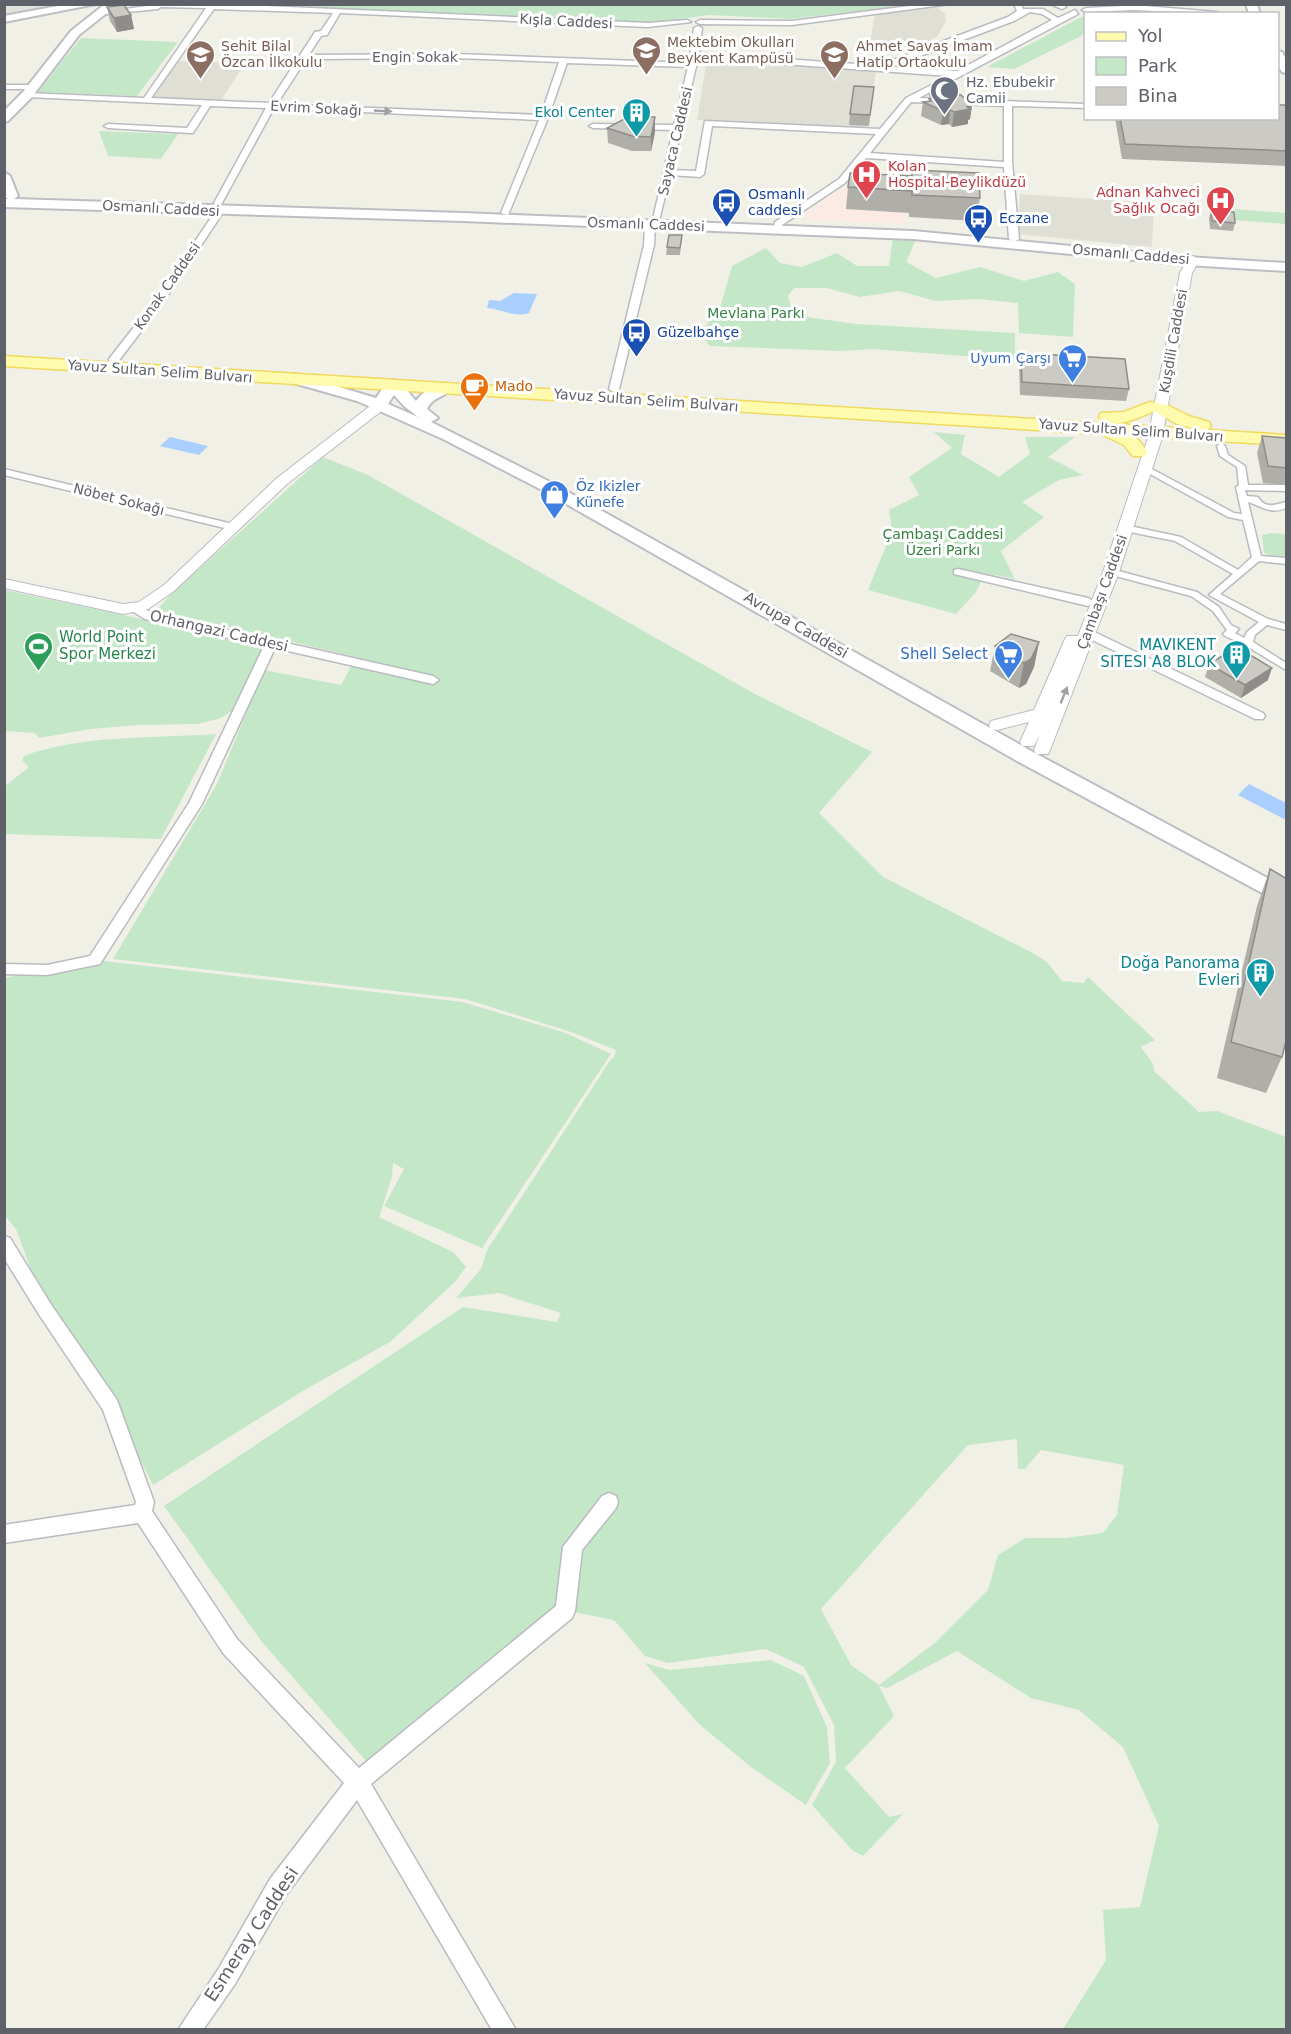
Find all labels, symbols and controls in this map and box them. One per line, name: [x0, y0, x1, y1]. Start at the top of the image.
street label: Kışla Caddesi: [519, 11, 613, 31]
legend: [1084, 12, 1279, 120]
text: Yol: [1137, 25, 1163, 46]
school or university icon: Mektebim Okulları Beykent Kampüsü: [630, 34, 662, 76]
place label: Mektebim Okulları Beykent Kampüsü: [667, 34, 794, 66]
place label: Ahmet Savaş İmam Hatip Ortaokulu: [856, 37, 993, 70]
school or university icon: Şehit Bilal Özcan İlkokulu: [184, 38, 216, 80]
place label: Şehit Bilal Özcan İlkokulu: [221, 38, 322, 70]
school or university icon: Ahmet Savaş İmam Hatip Ortaokulu: [819, 38, 851, 80]
street label: Engin Sokak: [372, 49, 459, 65]
text: Park: [1138, 55, 1177, 76]
mosque icon: Hz. Ebubekir Camii: [929, 74, 961, 116]
place label: Hz. Ebubekir Camii: [966, 74, 1055, 106]
street label: Sayaca Caddesi: [655, 85, 695, 197]
text: Bina: [1138, 85, 1178, 106]
building icon: Ekol Center: [620, 96, 652, 138]
street label: Evrim Sokağı: [270, 98, 362, 118]
place label: Ekol Center: [535, 104, 615, 120]
one-way arrow: [373, 107, 392, 116]
hospital icon: Kolan Hospital-Beylikdüzü: [851, 158, 883, 200]
place label: Kolan Hospital-Beylikdüzü: [888, 158, 1026, 190]
place label: Adnan Kahveci Sağlık Ocağı: [1096, 184, 1200, 216]
hospital icon: Adnan Kahveci Sağlık Ocağı: [1205, 184, 1237, 226]
bus stop icon: Osmanlı caddesi: [711, 186, 743, 228]
place label: Osmanlı caddesi: [748, 186, 805, 218]
street label: Osmanlı Caddesi: [102, 197, 220, 219]
bus stop icon: Eczane: [962, 202, 994, 244]
place label: Eczane: [999, 210, 1049, 226]
street label: Osmanlı Caddesi: [587, 214, 705, 234]
street label: Konak Caddesi: [131, 239, 203, 333]
street label: Osmanlı Caddesi: [1072, 241, 1190, 267]
street label: Kuşdili Caddesi: [1156, 288, 1190, 394]
park label: Mevlana Parkı: [707, 305, 805, 321]
bus stop icon: Güzelbahçe: [620, 316, 652, 358]
place label: Güzelbahçe: [657, 324, 739, 340]
supermarket icon: Uyum Çarşı: [1056, 342, 1088, 384]
place label: Uyum Çarşı: [970, 350, 1051, 366]
street label: Yavuz Sultan Selim Bulvarı: [66, 356, 253, 385]
cafe icon: Mado: [458, 370, 490, 412]
place label: Mado: [495, 378, 533, 394]
street label: Yavuz Sultan Selim Bulvarı: [552, 385, 739, 414]
street label: Yavuz Sultan Selim Bulvarı: [1037, 415, 1224, 444]
place label: Öz Ikizler Künefe: [576, 477, 641, 510]
shop icon: Öz Ikizler Künefe: [539, 478, 571, 520]
street label: Nöbet Sokağı: [72, 480, 166, 518]
park label: Çambaşı Caddesi Üzeri Parkı: [882, 526, 1004, 558]
street label: Çambaşı Caddesi: [1074, 532, 1130, 652]
street label: Avrupa Caddesi: [741, 588, 851, 662]
street label: Orhangazi Caddesi: [148, 606, 290, 656]
place label: World Point Spor Merkezi: [59, 628, 156, 663]
sports icon: World Point Spor Merkezi: [22, 630, 54, 672]
place label: MAVIKENT SITESI A8 BLOK: [1100, 636, 1217, 671]
supermarket icon: Shell Select: [993, 638, 1025, 680]
building icon: MAVIKENT SITESI A8 BLOK: [1221, 638, 1253, 680]
place label: Shell Select: [900, 645, 988, 663]
one-way arrow: [1059, 686, 1069, 704]
place label: Doğa Panorama Evleri: [1120, 954, 1240, 989]
building icon: Doğa Panorama Evleri: [1245, 956, 1277, 998]
street label: Esmeray Caddesi: [200, 1863, 302, 2005]

